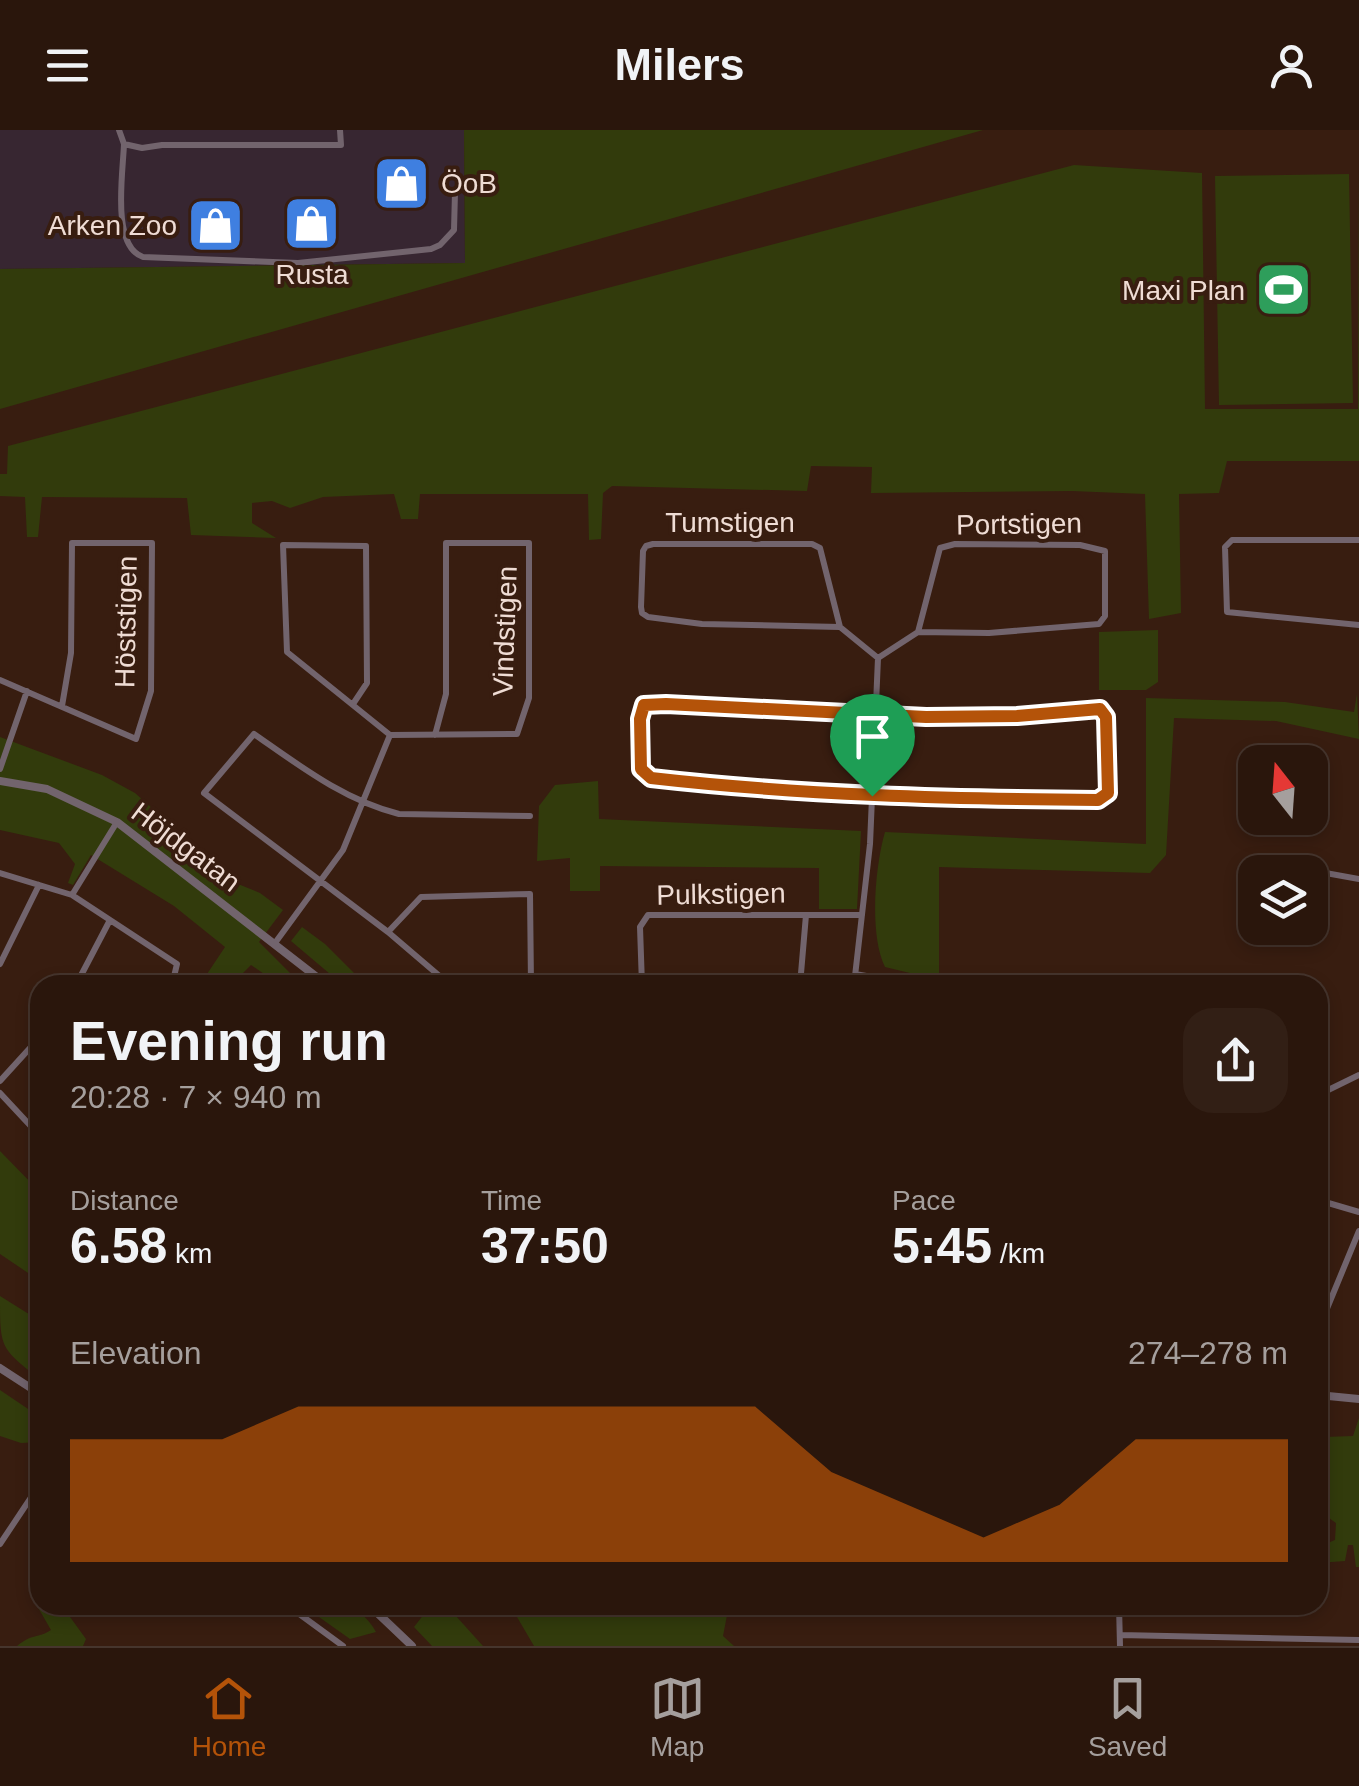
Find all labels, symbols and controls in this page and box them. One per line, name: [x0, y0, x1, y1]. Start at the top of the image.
icon: menu: [40, 38, 95, 93]
icon: person: [1264, 38, 1319, 93]
text: Milers: [614, 39, 745, 90]
shop icon: ÖoB: [372, 153, 432, 213]
place label: ÖoB: [441, 168, 497, 199]
shop icon: Rusta: [282, 193, 342, 253]
shop icon: Arken Zoo: [186, 195, 246, 255]
place label: Arken Zoo: [48, 210, 177, 241]
place label: Rusta: [275, 259, 349, 290]
sports icon: Maxi Plan: [1254, 260, 1314, 320]
place label: Maxi Plan: [1122, 275, 1245, 306]
street label: Tumstigen: [665, 507, 795, 538]
street label: Portstigen: [956, 507, 1082, 541]
street label: Höststigen: [109, 556, 143, 688]
street label: Vindstigen: [487, 565, 523, 697]
pin: [830, 694, 915, 797]
icon: arrive: [845, 709, 900, 764]
north arrow: [1238, 745, 1328, 835]
map controls: [1238, 745, 1328, 945]
street label: Höjdgatan: [126, 796, 246, 898]
button: layers: [1238, 855, 1328, 945]
street label: Pulkstigen: [656, 877, 786, 911]
button: share: [1183, 1008, 1288, 1113]
text: Evening run: [70, 1010, 388, 1072]
text: 20:28 · 7 × 940 m: [70, 1079, 322, 1115]
text: Distance: [70, 1185, 179, 1216]
text: Time: [481, 1185, 542, 1216]
text: Pace: [892, 1185, 956, 1216]
text: 6.58: [70, 1218, 167, 1274]
text: 37:50: [481, 1218, 609, 1274]
text: 5:45: [892, 1218, 992, 1274]
text: km: [167, 1238, 212, 1269]
text: /km: [992, 1238, 1045, 1269]
text: Elevation: [70, 1335, 202, 1371]
text: 274–278 m: [1128, 1335, 1288, 1371]
tab: Home: [192, 1671, 266, 1763]
tab: Map: [650, 1671, 705, 1763]
tab: Saved: [1088, 1671, 1167, 1763]

